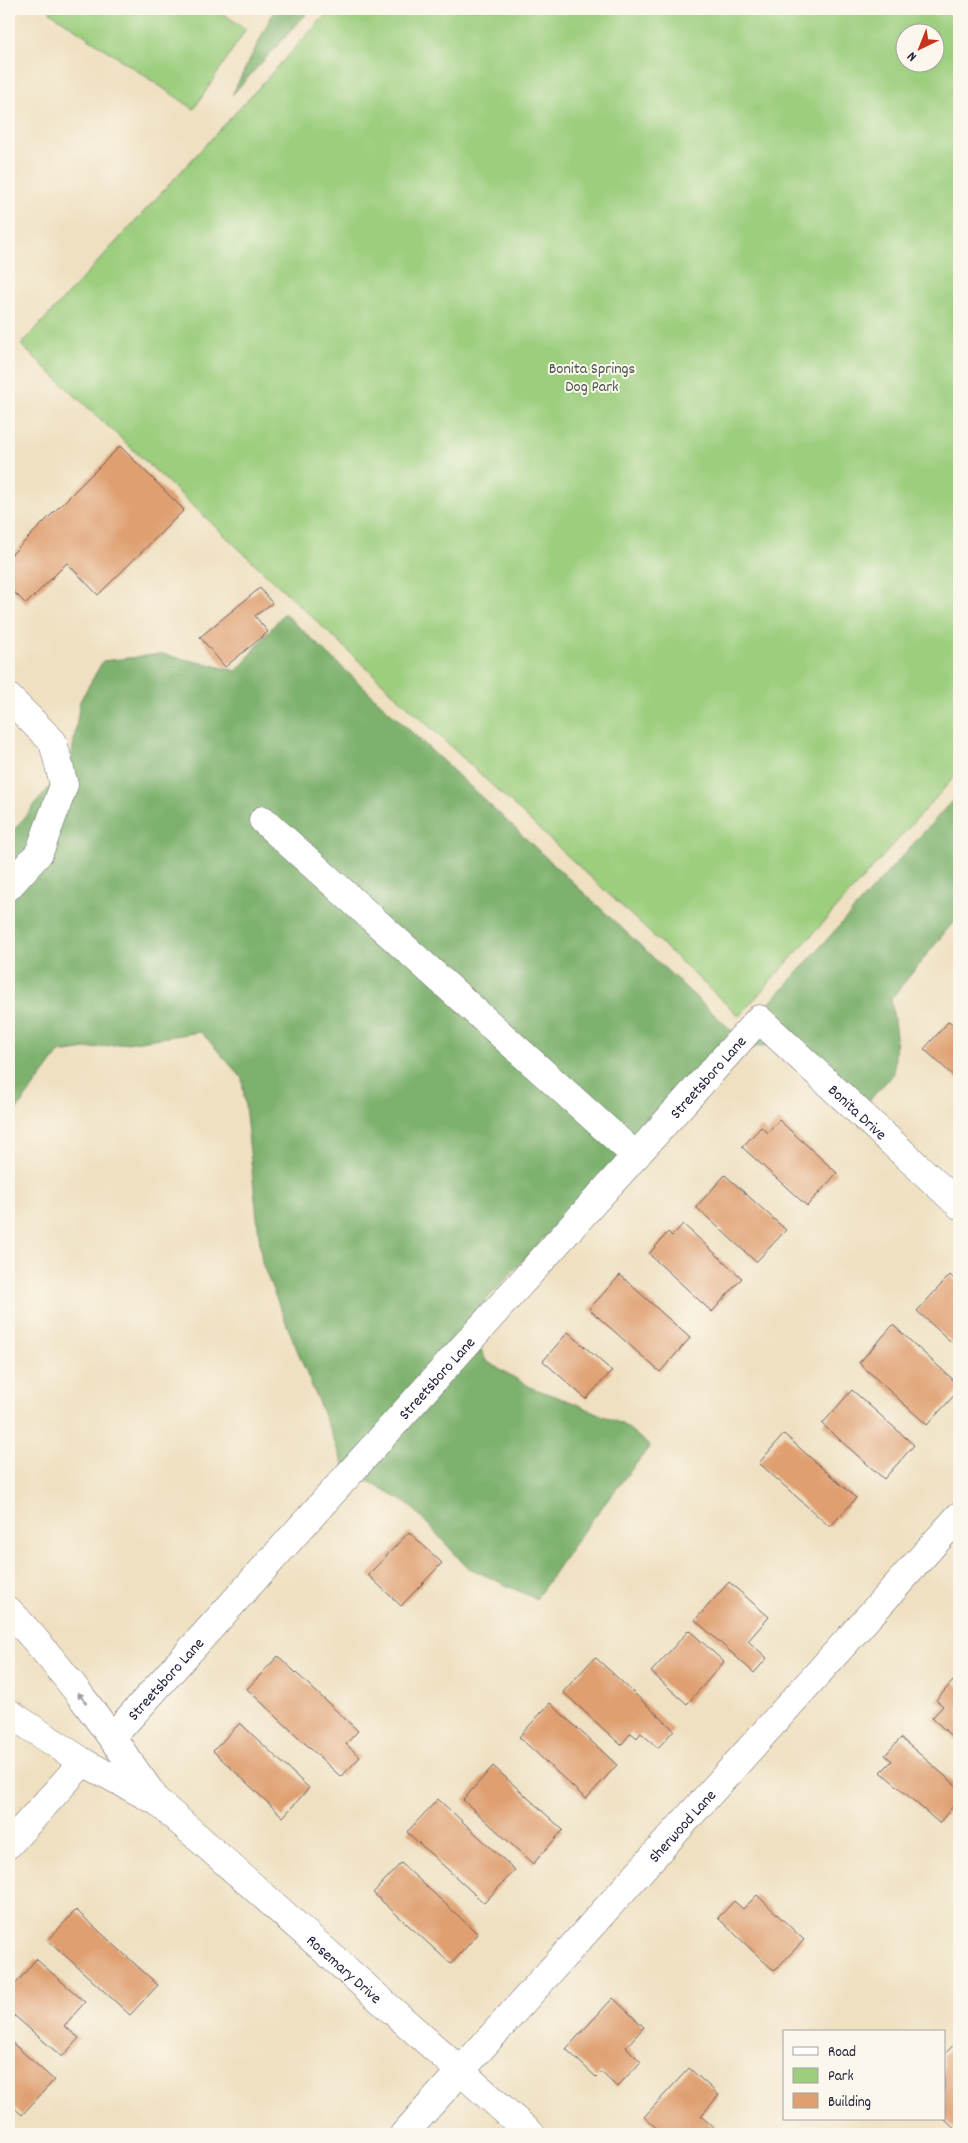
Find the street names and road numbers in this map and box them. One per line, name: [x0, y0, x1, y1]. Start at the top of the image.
street label: Streetsboro Lane: [665, 1032, 753, 1125]
street label: Bonita Drive: [822, 1080, 891, 1146]
street label: Streetsboro Lane: [394, 1332, 482, 1426]
street label: Streetsboro Lane: [123, 1633, 210, 1727]
street label: Sherwood Lane: [644, 1785, 722, 1869]
street label: Rosemary Drive: [300, 1930, 386, 2010]

